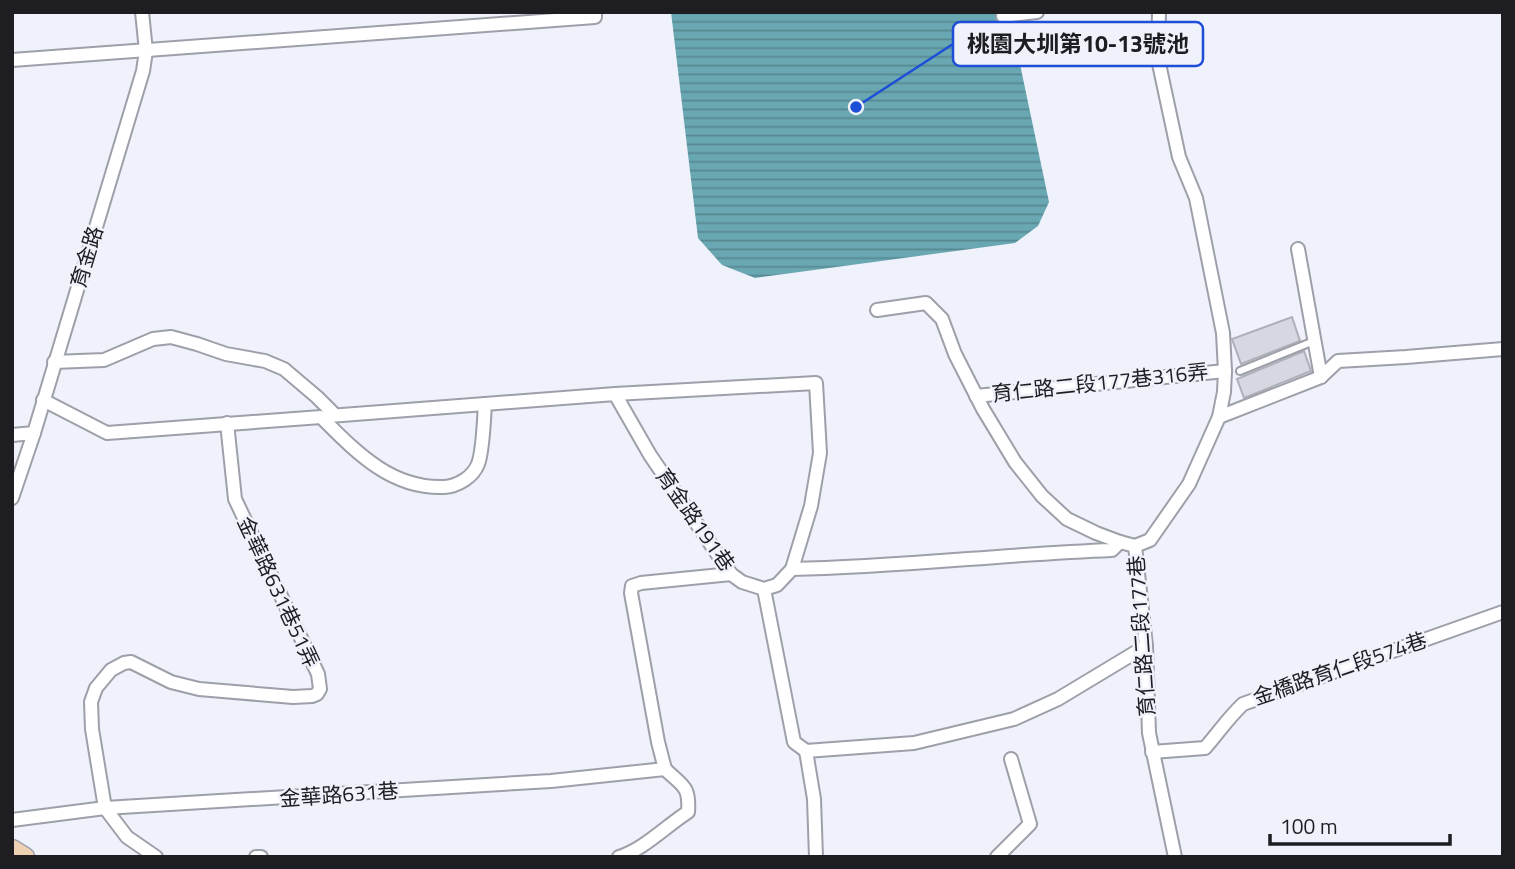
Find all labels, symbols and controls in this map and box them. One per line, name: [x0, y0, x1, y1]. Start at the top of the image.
callout: 桃園大圳第10-13號池: [953, 22, 1203, 66]
text: 桃園大圳第10-13號池: [967, 26, 1189, 61]
street label: 育金路: [62, 222, 111, 292]
street label: 育仁路二段177巷316弄: [990, 355, 1210, 409]
street label: 育金路191巷: [649, 461, 743, 577]
street label: 金華路631巷51弄: [230, 511, 328, 673]
street label: 育仁路二段177巷: [1119, 555, 1163, 718]
street label: 金橋路育仁段574巷: [1248, 623, 1431, 713]
street label: 金華路631巷: [278, 774, 400, 814]
scale bar: [1270, 802, 1450, 846]
text: 100 m: [1280, 810, 1337, 842]

